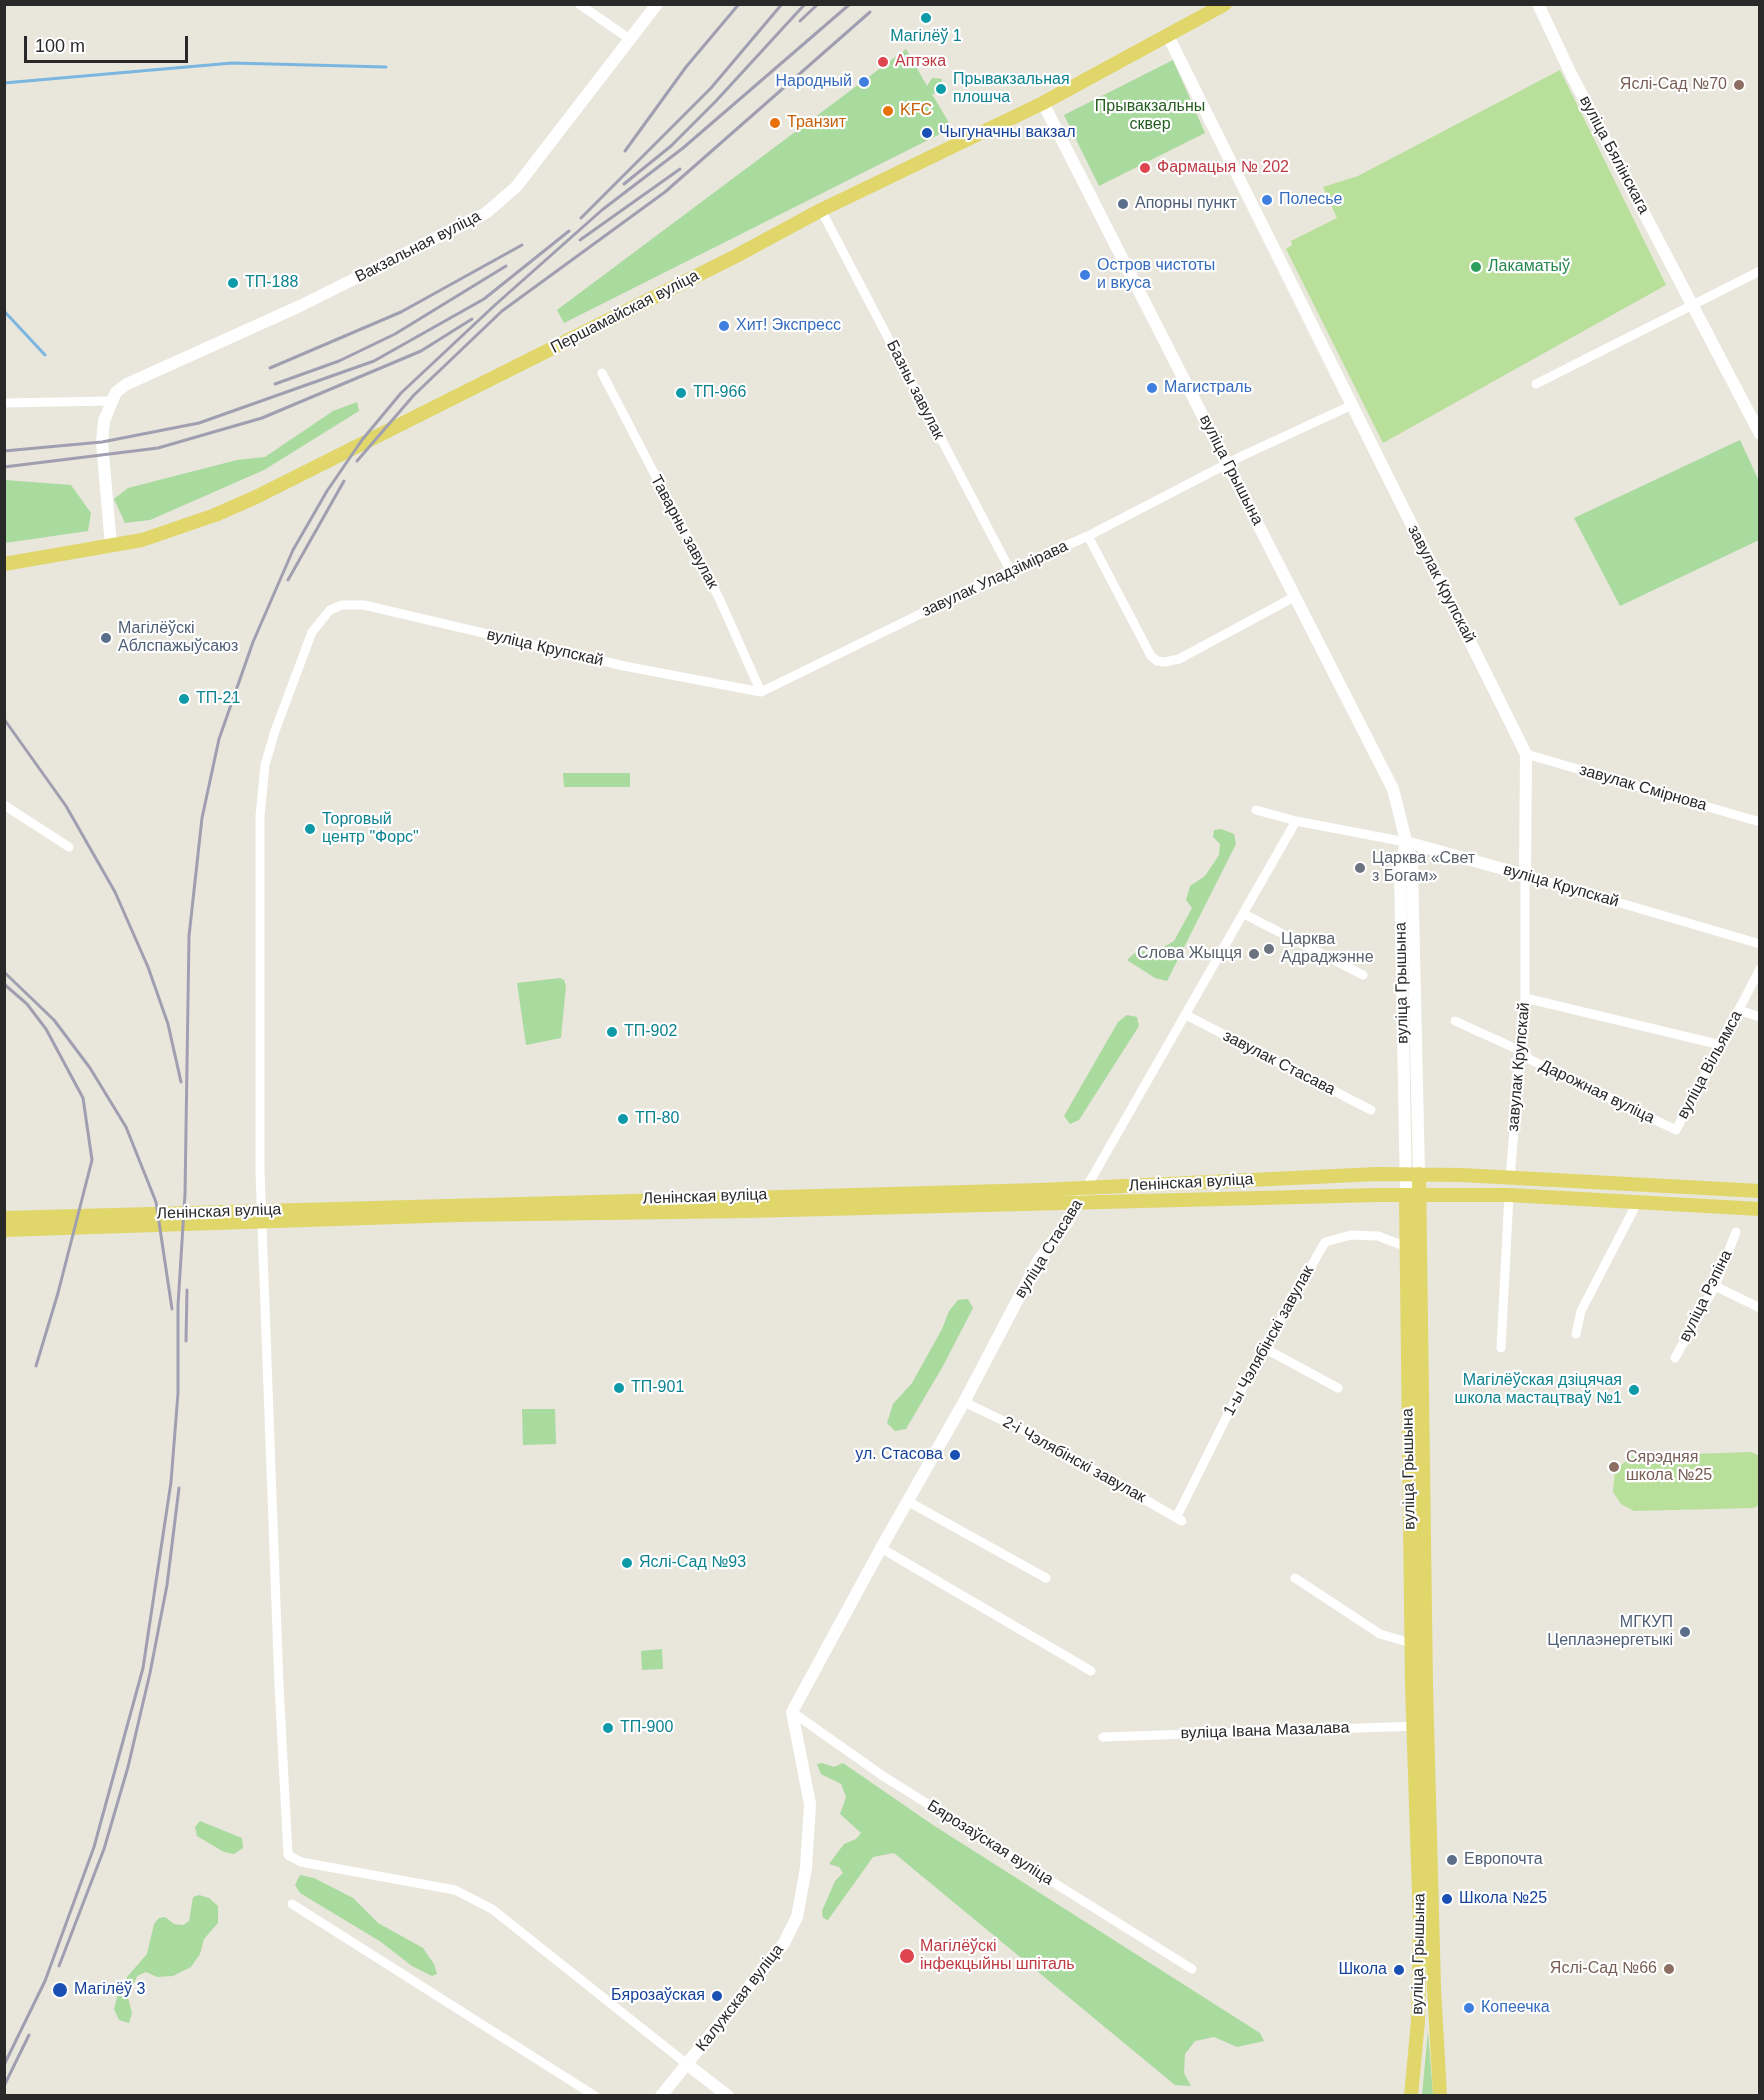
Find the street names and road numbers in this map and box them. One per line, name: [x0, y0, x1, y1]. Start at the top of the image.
street label: вуліца Бялінскага: [1575, 93, 1653, 217]
street label: Вакзальная вуліца: [352, 207, 484, 287]
street label: Першамайская вуліца: [548, 266, 702, 358]
street label: Базны завулак: [882, 337, 948, 443]
street label: вуліца Грышына: [1195, 412, 1267, 528]
street label: Таварны завулак: [646, 472, 722, 592]
street label: завулак Крупскай: [1403, 522, 1479, 646]
street label: завулак Уладзімірава: [919, 537, 1071, 621]
street label: вуліца Крупскай: [485, 625, 605, 671]
street label: завулак Смірнова: [1577, 761, 1709, 815]
street label: вуліца Крупскай: [1501, 860, 1621, 912]
street label: вуліца Грышына: [1391, 922, 1413, 1044]
street label: завулак Крупскай: [1504, 1002, 1534, 1132]
street label: вуліца Вільямса: [1673, 1008, 1747, 1122]
street label: завулак Стасава: [1220, 1026, 1338, 1100]
street label: Дарожная вуліца: [1536, 1056, 1658, 1128]
street label: Ленінская вуліца: [1128, 1170, 1254, 1196]
street label: Ленінская вуліца: [642, 1185, 768, 1209]
street label: вуліца Стасава: [1011, 1196, 1087, 1302]
street label: Ленінская вуліца: [156, 1200, 282, 1224]
street label: вуліца Рэпіна: [1676, 1247, 1736, 1345]
street label: 1-ы Чэлябінскі завулак: [1220, 1263, 1318, 1419]
street label: вуліца Грышына: [1398, 1408, 1420, 1530]
street label: 2-і Чэлябінскі завулак: [999, 1413, 1149, 1507]
street label: вуліца Iвана Мазалава: [1180, 1718, 1350, 1744]
street label: Бярозаўская вуліца: [923, 1796, 1057, 1890]
street label: вуліца Грышына: [1408, 1893, 1430, 2015]
street label: Калужская вуліца: [692, 1941, 788, 2055]

